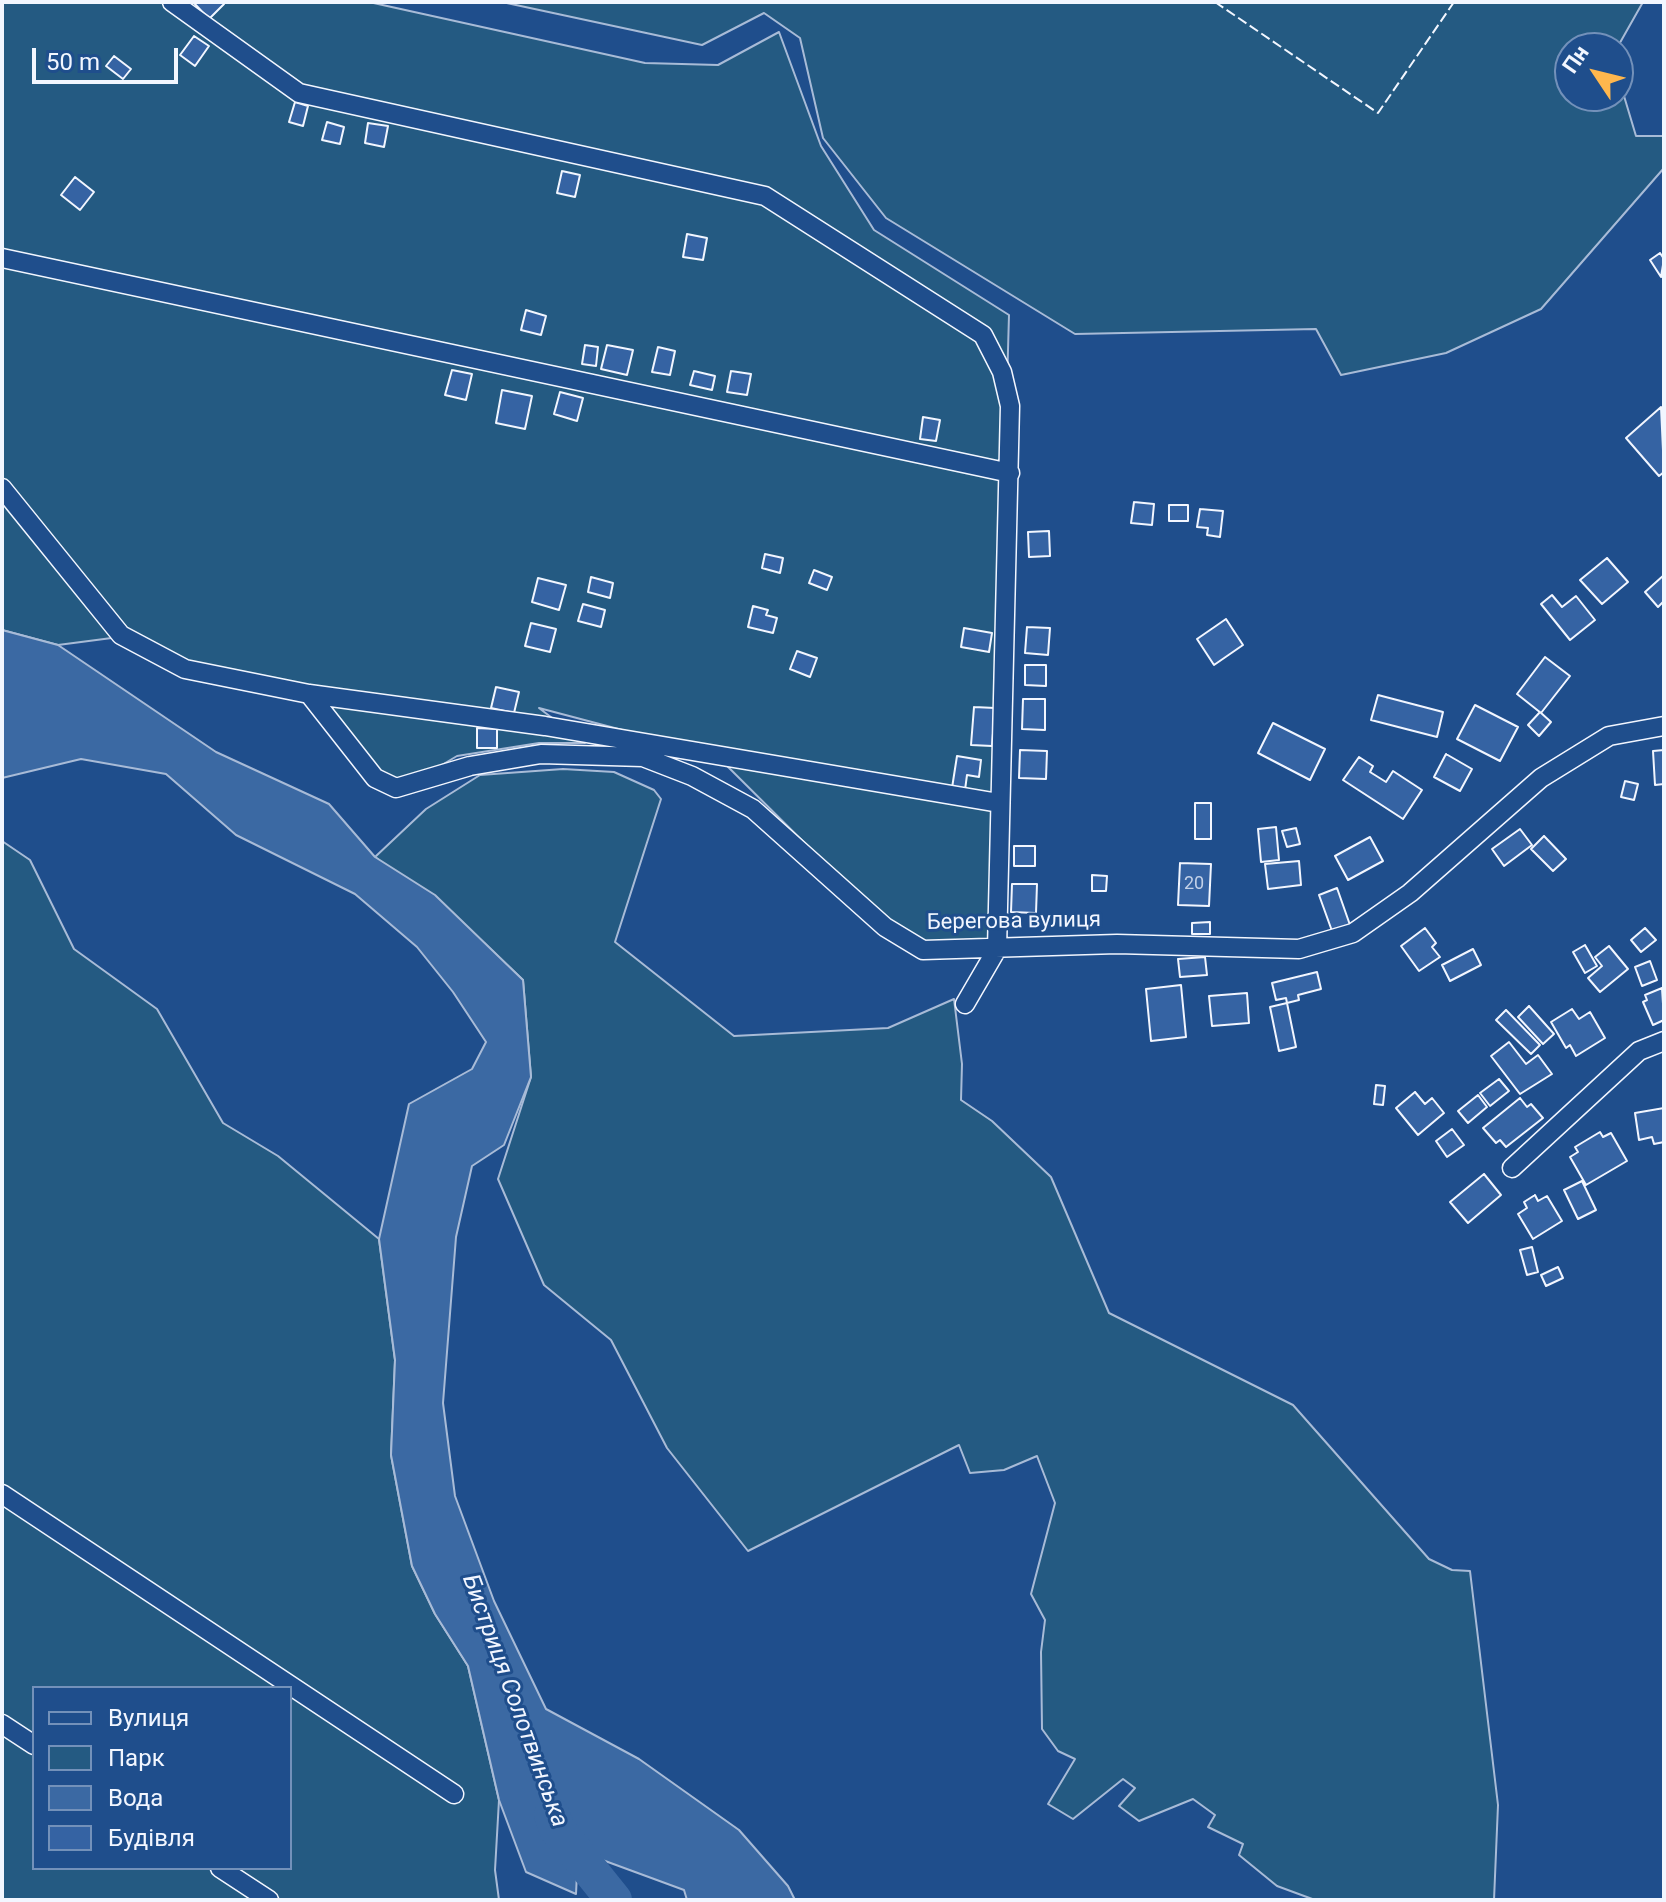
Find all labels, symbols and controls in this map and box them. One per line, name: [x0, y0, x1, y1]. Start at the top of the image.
scale bar: [36, 32, 182, 82]
north arrow: [1554, 32, 1634, 112]
text: Пн: [1557, 40, 1594, 78]
text: 50 m: [46, 48, 100, 76]
house number: 20: [1184, 873, 1204, 895]
street label: Берегова вулиця: [927, 907, 1101, 937]
water label: Бистриця Солотвинська: [455, 1571, 573, 1831]
legend: [32, 1686, 292, 1870]
text: Вулиця: [108, 1704, 189, 1732]
text: Парк: [108, 1744, 165, 1772]
text: Вода: [108, 1784, 163, 1812]
text: Будівля: [108, 1824, 195, 1852]

